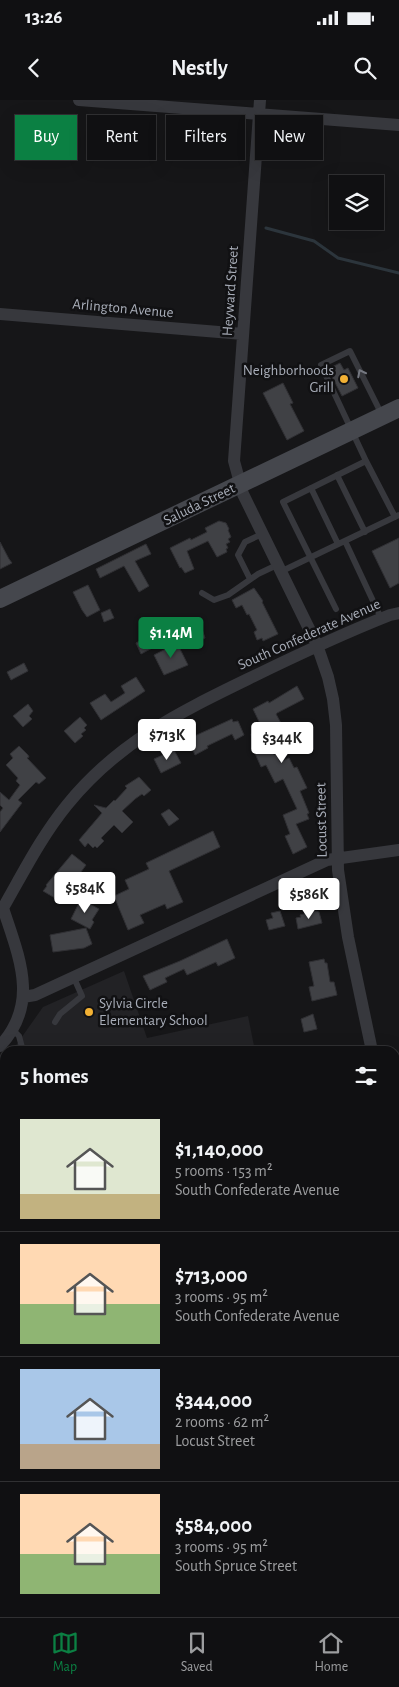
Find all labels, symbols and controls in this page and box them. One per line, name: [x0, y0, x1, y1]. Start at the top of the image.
text: 13:26: [25, 8, 63, 27]
icon: back: [20, 54, 48, 82]
icon: search: [351, 54, 379, 82]
text: Nestly: [171, 57, 228, 79]
chip: Buy: [15, 115, 77, 160]
chip: Rent: [87, 115, 156, 160]
chip: Filters: [166, 115, 245, 160]
chip: New: [255, 115, 323, 160]
map controls: [329, 175, 384, 230]
button: layers: [329, 175, 384, 230]
street label: Heyward Street: [220, 245, 241, 337]
street label: Arlington Avenue: [72, 297, 174, 320]
place label: Neighborhoods Grill: [243, 363, 334, 395]
one-way arrow: [357, 369, 367, 378]
marker: Neighborhoods Grill: [338, 373, 350, 385]
street label: Saluda Street: [161, 481, 238, 528]
street label: South Confederate Avenue: [236, 596, 383, 673]
pin: $1.14M: [130, 616, 212, 659]
text: $1.14M: [149, 625, 193, 641]
pin: $713K: [132, 718, 202, 761]
pin: $344K: [247, 722, 317, 764]
text: $713K: [149, 727, 185, 743]
text: $344K: [262, 730, 302, 746]
street label: Locust Street: [313, 782, 330, 858]
pin: $584K: [50, 872, 120, 914]
pin: $586K: [274, 878, 344, 920]
text: $584K: [65, 880, 105, 896]
text: $586K: [289, 886, 329, 902]
place label: Sylvia Circle Elementary School: [99, 996, 208, 1028]
marker: Sylvia Circle Elementary School: [83, 1006, 95, 1018]
icon: filters: [352, 1062, 380, 1090]
text: 5 homes: [20, 1066, 89, 1087]
icon: home: [60, 1139, 120, 1199]
text: $1,140,000: [175, 1139, 264, 1160]
text: 5 rooms · 153 m²: [175, 1163, 273, 1179]
text: South Confederate Avenue: [175, 1182, 340, 1198]
icon: home: [60, 1264, 120, 1324]
text: $713,000: [175, 1265, 248, 1286]
text: 3 rooms · 95 m²: [175, 1289, 268, 1305]
text: South Confederate Avenue: [175, 1308, 340, 1324]
icon: home: [60, 1389, 120, 1449]
text: $344,000: [175, 1390, 252, 1411]
text: 2 rooms · 62 m²: [175, 1414, 269, 1430]
text: Locust Street: [175, 1433, 255, 1449]
icon: home: [60, 1514, 120, 1574]
text: $584,000: [175, 1515, 252, 1536]
text: 3 rooms · 95 m²: [175, 1539, 268, 1555]
text: South Spruce Street: [175, 1558, 297, 1574]
tab: Map: [51, 1629, 79, 1676]
tab: Saved: [181, 1629, 213, 1676]
tab: Home: [314, 1629, 348, 1676]

